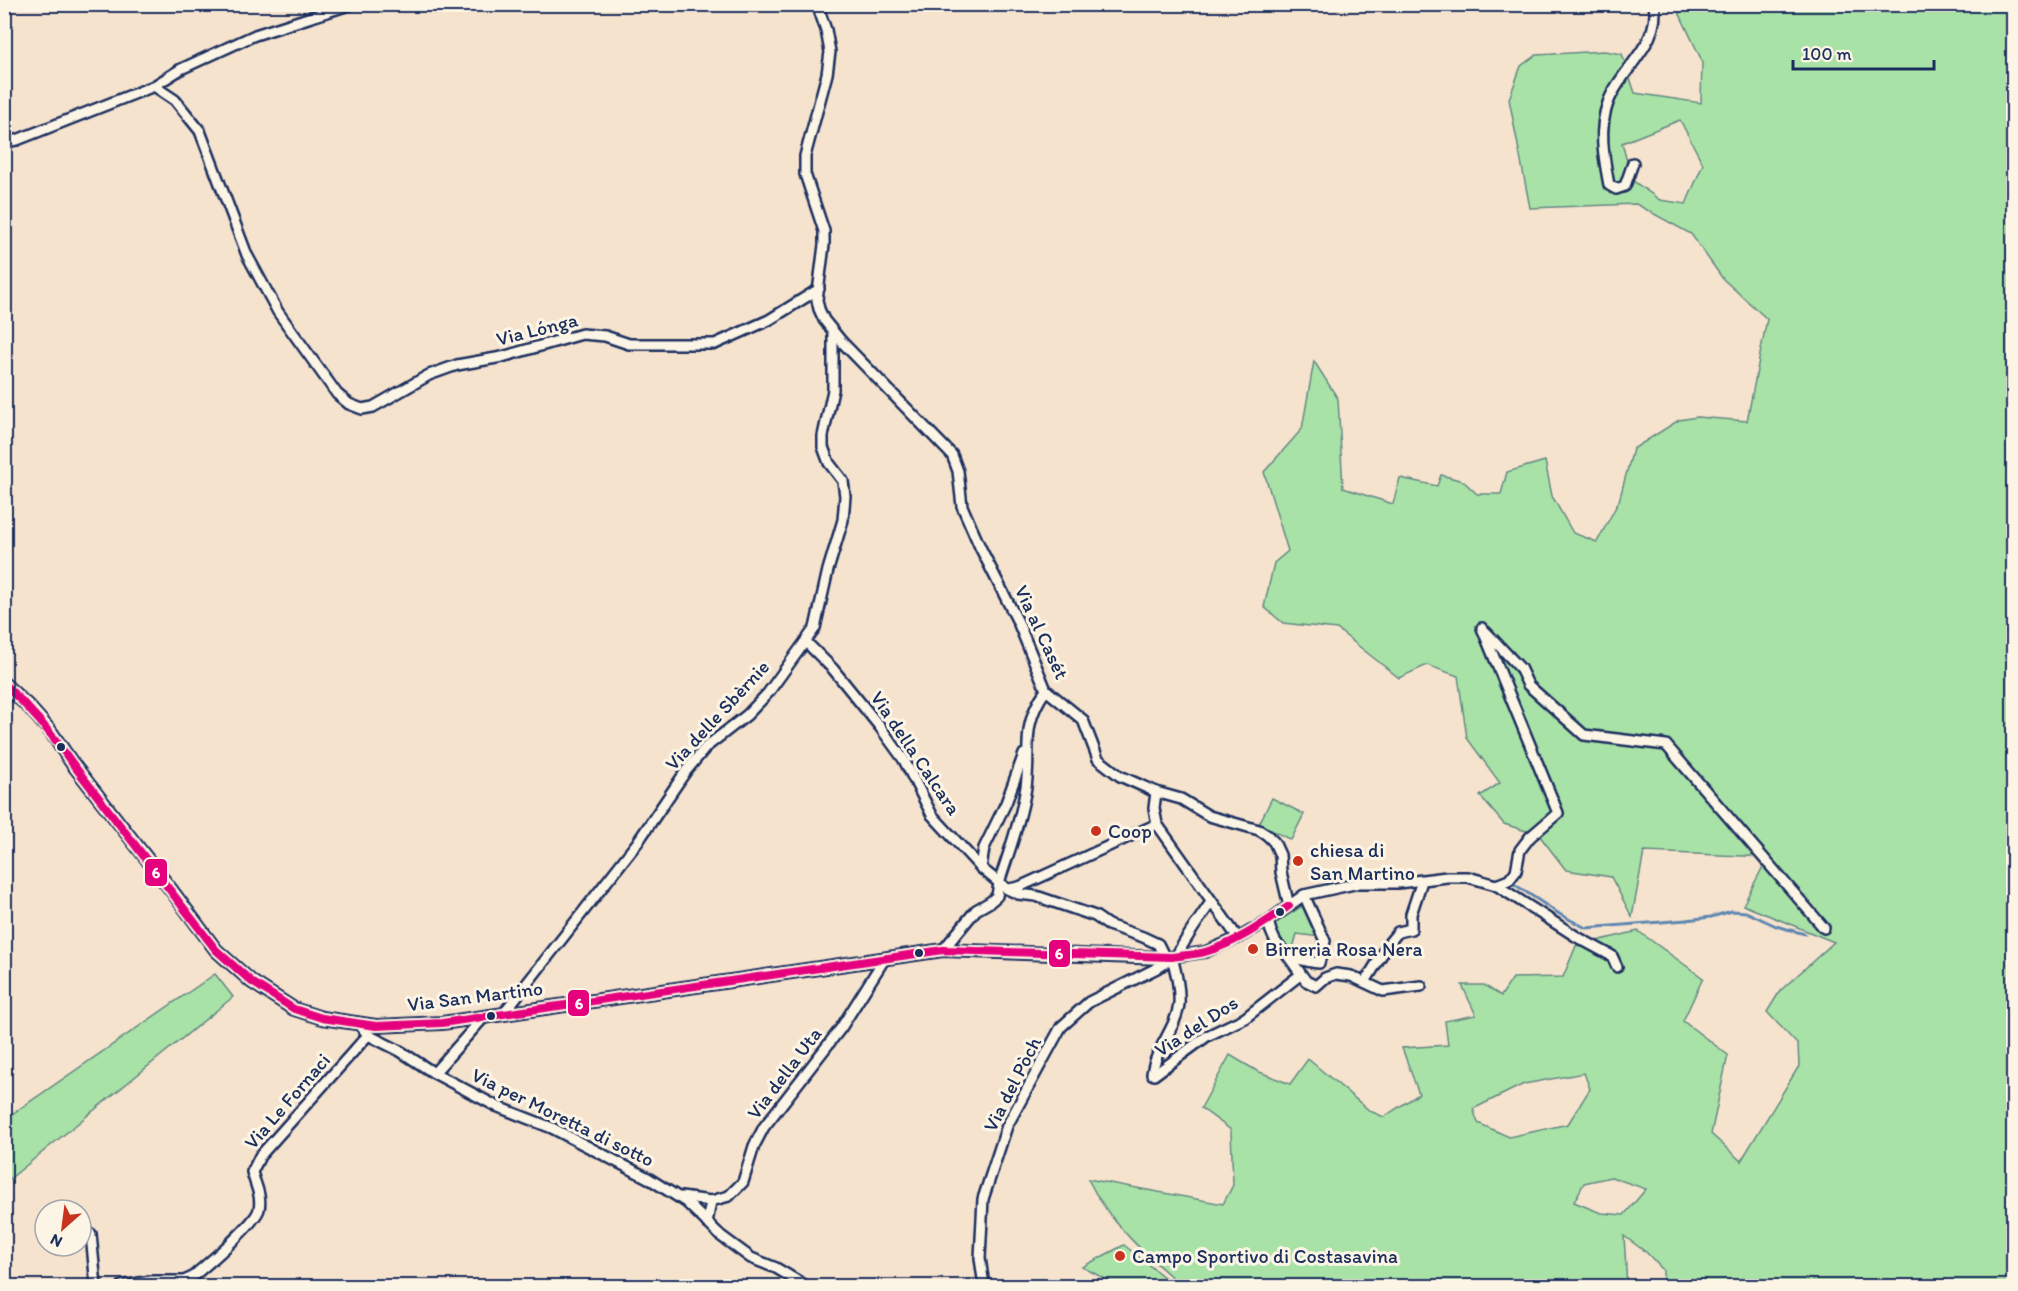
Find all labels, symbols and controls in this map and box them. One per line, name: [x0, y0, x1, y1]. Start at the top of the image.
scale bar: [1793, 33, 1934, 71]
text: 100 m: [1802, 43, 1852, 65]
street label: Via Lónga: [494, 307, 581, 351]
street label: Via al Casét: [1010, 581, 1074, 683]
street label: Via delle Sbèrnie: [660, 655, 774, 775]
street label: Via della Calcara: [866, 686, 967, 820]
unlabelled marker: [55, 741, 67, 753]
place label: Coop: [1108, 819, 1152, 843]
marker: Coop: [1089, 824, 1103, 838]
place label: chiesa di San Martino: [1310, 838, 1415, 885]
marker: chiesa di San Martino: [1291, 854, 1305, 868]
line badge: 6: [144, 858, 168, 887]
text: 6: [152, 863, 161, 882]
unlabelled marker: [1274, 906, 1286, 918]
place label: Birreria Rosa Nera: [1265, 937, 1423, 961]
line badge: 6: [1048, 939, 1071, 968]
marker: Birreria Rosa Nera: [1246, 942, 1260, 956]
text: 6: [1055, 944, 1064, 963]
unlabelled marker: [913, 947, 925, 959]
street label: Via San Martino: [406, 976, 544, 1016]
line badge: 6: [567, 989, 590, 1017]
street label: Via del Dos: [1150, 990, 1242, 1062]
text: 6: [575, 994, 584, 1013]
unlabelled marker: [485, 1010, 497, 1022]
street label: Via della Uta: [742, 1022, 826, 1124]
street label: Via del Pòch: [978, 1032, 1046, 1135]
street label: Via Le Fornaci: [239, 1048, 335, 1154]
street label: Via per Moretta di sotto: [468, 1062, 658, 1172]
north arrow: [33, 1198, 93, 1258]
text: N: [47, 1230, 65, 1252]
place label: Campo Sportivo di Costasavina: [1132, 1244, 1398, 1268]
marker: Campo Sportivo di Costasavina: [1113, 1249, 1127, 1263]

